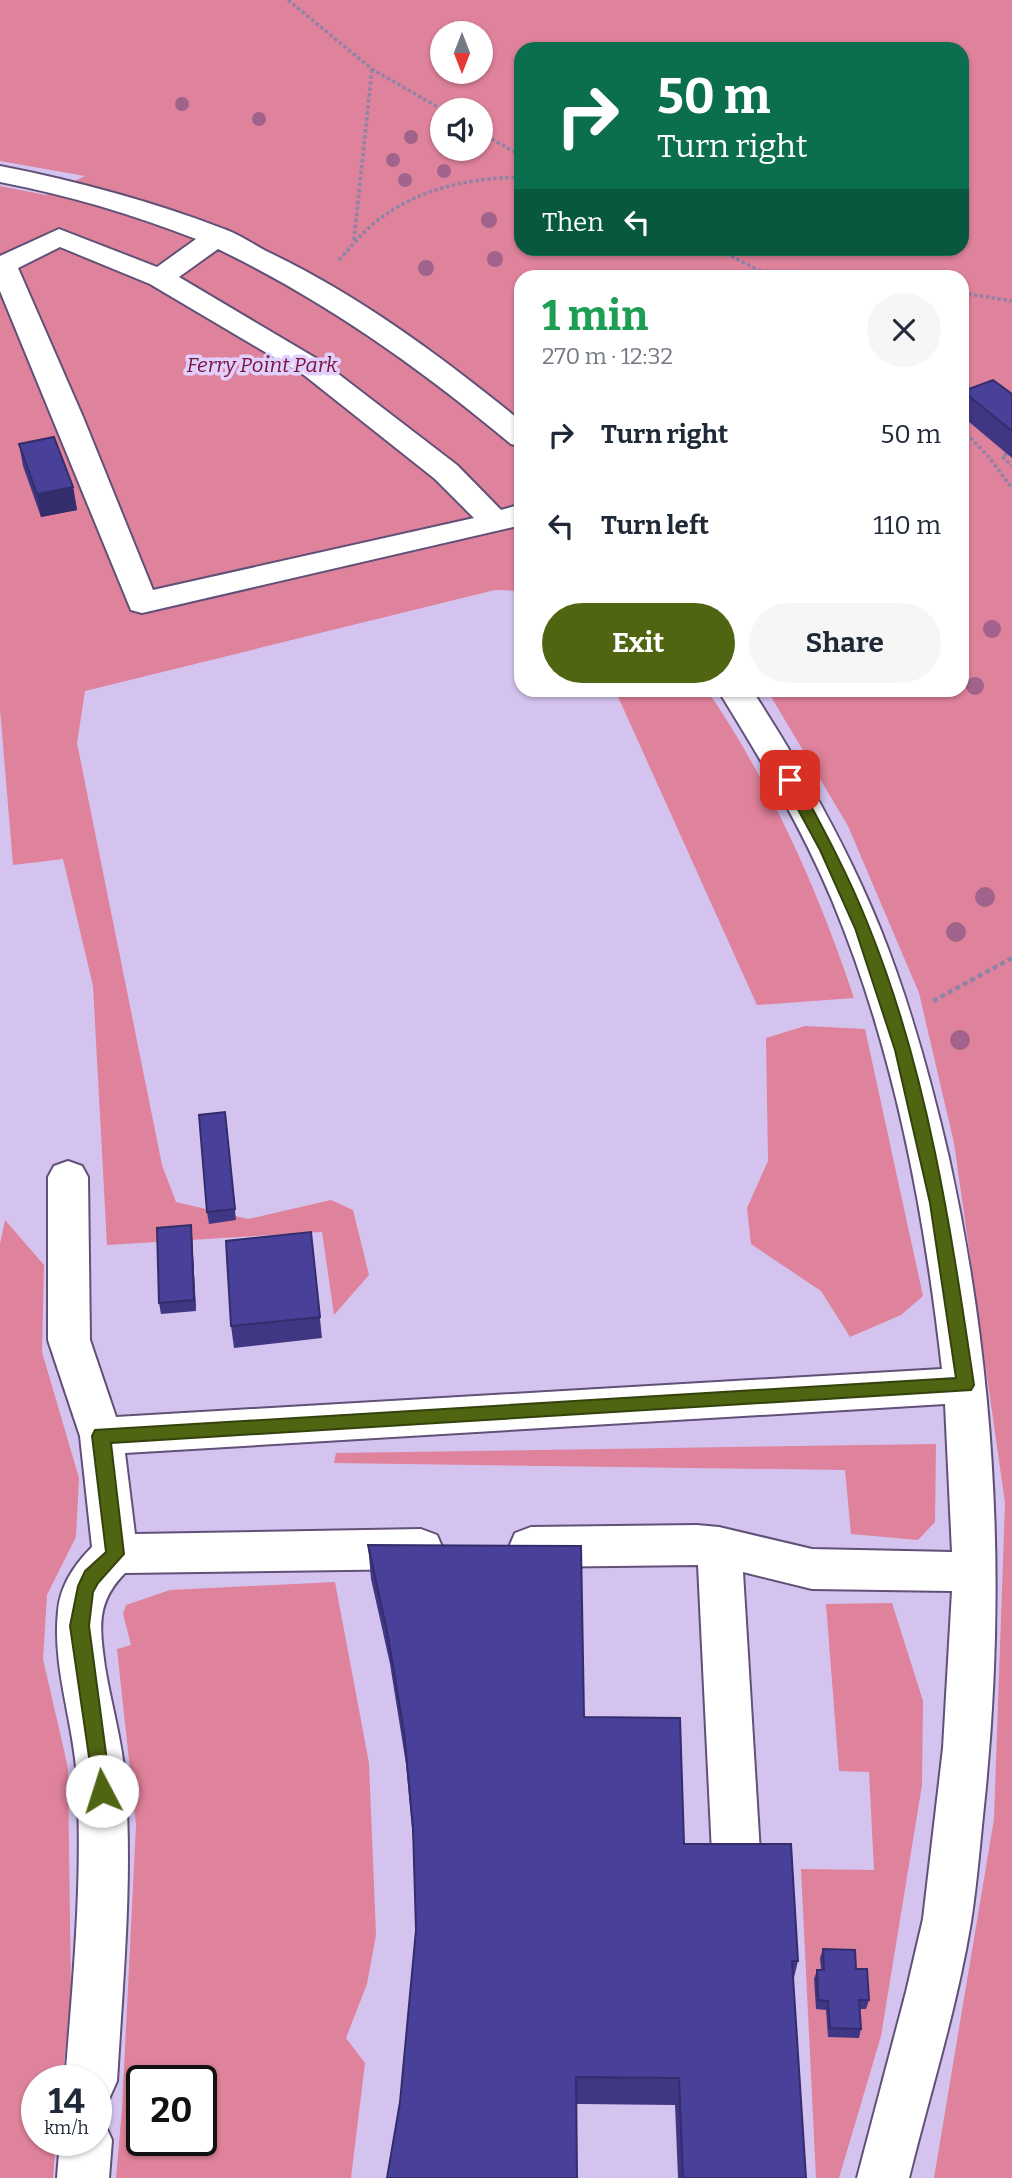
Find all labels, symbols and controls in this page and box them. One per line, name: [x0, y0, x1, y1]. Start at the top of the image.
north arrow: [430, 21, 494, 84]
map controls: [430, 21, 493, 161]
text: 50 m: [657, 67, 770, 126]
icon: right: [542, 70, 633, 161]
button: sound: [430, 98, 493, 161]
text: Turn right: [657, 127, 808, 165]
icon: left: [618, 203, 656, 241]
text: Then: [542, 207, 604, 238]
text: 1 min: [542, 291, 648, 341]
button: close: [867, 293, 941, 367]
text: 270 m · 12:32: [542, 342, 673, 370]
park label: Ferry Point Park: [187, 352, 338, 378]
icon: right: [542, 416, 580, 454]
text: Turn right: [601, 419, 728, 450]
text: 50 m: [880, 419, 941, 450]
icon: left: [542, 507, 580, 545]
text: Turn left: [601, 510, 709, 541]
text: 110 m: [873, 510, 941, 541]
button: Exit: [542, 603, 735, 683]
button: Share: [749, 603, 941, 683]
pin: [760, 750, 820, 810]
icon: arrive: [771, 761, 809, 799]
position arrow: [65, 1754, 139, 1828]
speed limit sign: 20: [126, 2065, 217, 2156]
text: 14: [48, 2080, 85, 2122]
text: km/h: [44, 2117, 89, 2139]

